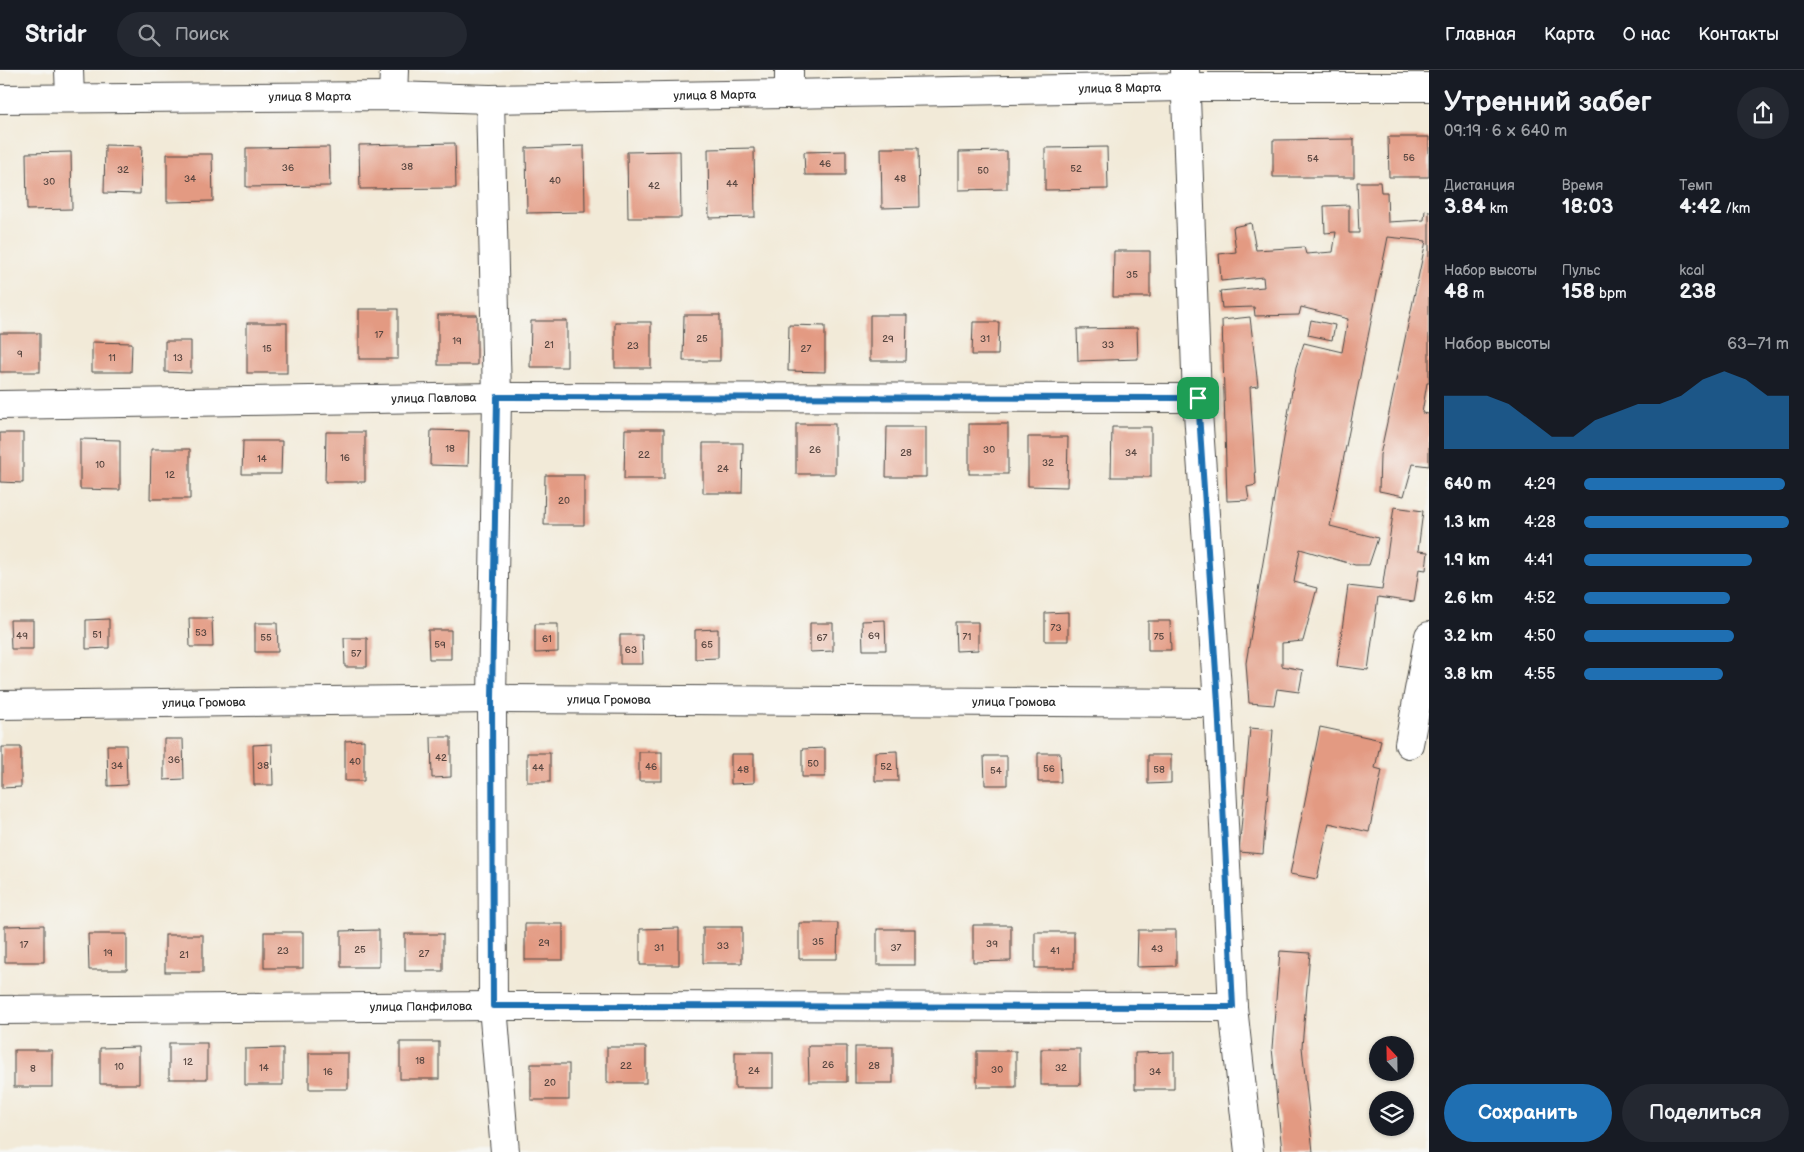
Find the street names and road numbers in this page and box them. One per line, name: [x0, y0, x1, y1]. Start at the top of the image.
street label: улица 8 Марта: [1078, 80, 1161, 97]
street label: улица 8 Марта: [673, 87, 756, 104]
street label: улица 8 Марта: [269, 89, 351, 105]
street label: улица Павлова: [391, 390, 477, 407]
street label: улица Громова: [567, 692, 651, 708]
street label: улица Громова: [162, 695, 246, 711]
street label: улица Громова: [972, 695, 1056, 710]
street label: улица Панфилова: [370, 999, 472, 1015]

